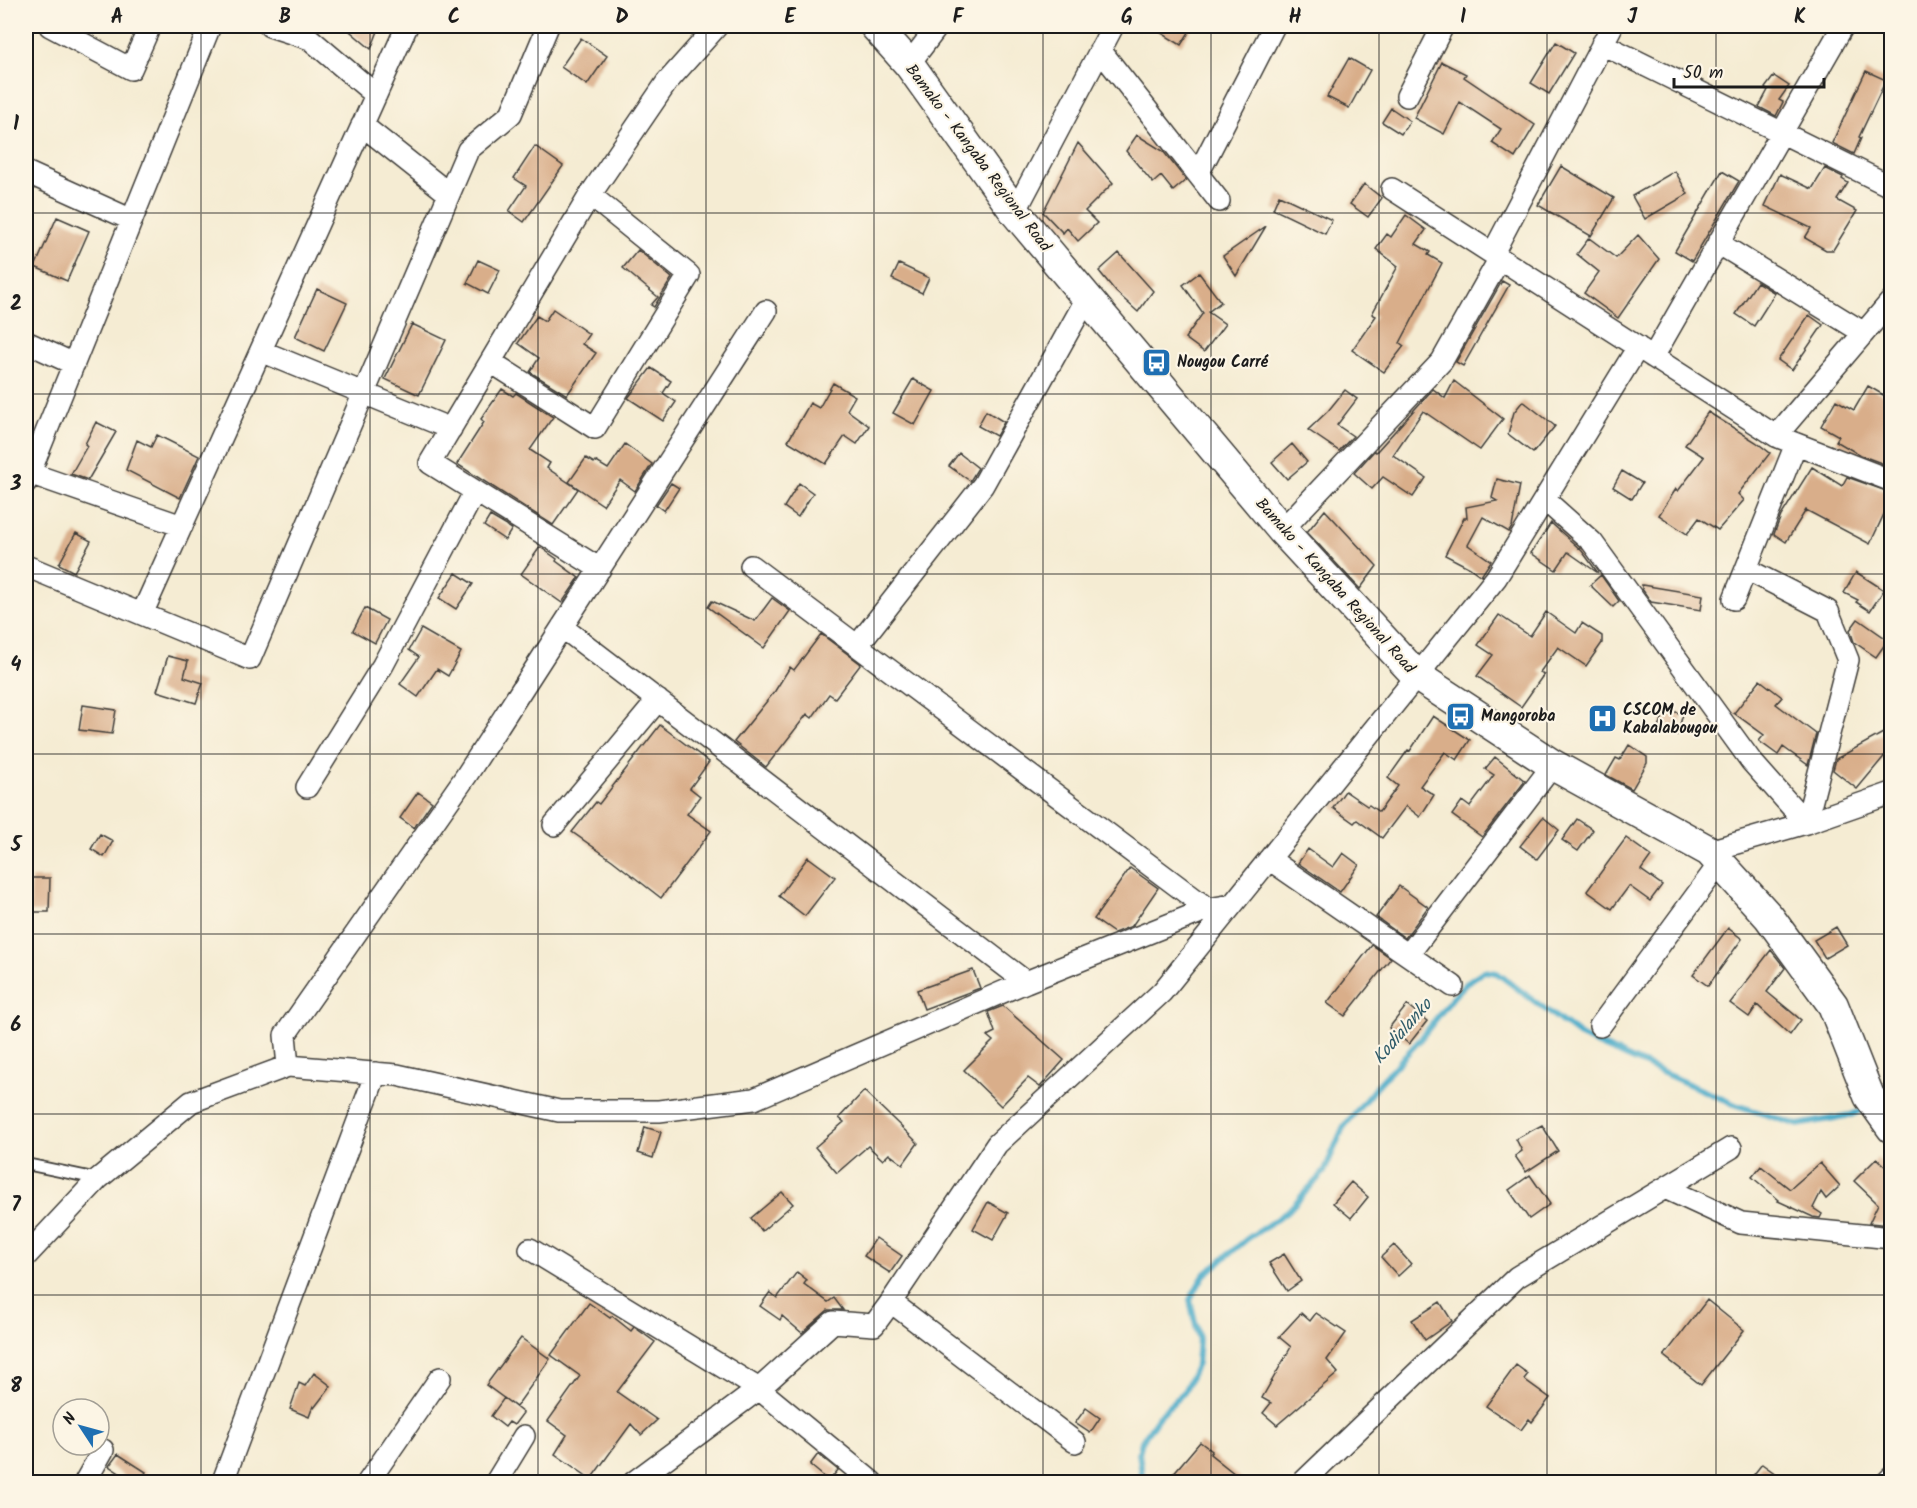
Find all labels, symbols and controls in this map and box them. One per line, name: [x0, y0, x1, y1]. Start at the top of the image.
text: A: [111, 2, 123, 34]
text: B: [279, 2, 291, 34]
text: C: [448, 2, 460, 34]
text: D: [615, 2, 629, 34]
text: E: [784, 2, 796, 34]
text: F: [953, 2, 965, 34]
text: G: [1121, 2, 1133, 34]
text: H: [1288, 2, 1302, 34]
text: I: [1460, 2, 1466, 34]
text: J: [1627, 2, 1638, 34]
text: K: [1794, 2, 1806, 34]
scale bar: [1674, 51, 1824, 89]
street label: Bamako - Kangaba Regional Road: [899, 59, 1058, 258]
text: 50 m: [1683, 59, 1723, 88]
text: 1: [13, 109, 19, 141]
text: 2: [10, 289, 22, 321]
bus stop icon: Nougou Carré: [1140, 346, 1172, 378]
place label: Nougou Carré: [1177, 350, 1269, 375]
text: 3: [10, 469, 22, 501]
street label: Bamako - Kangaba Regional Road: [1249, 492, 1422, 680]
text: 4: [11, 650, 22, 682]
place label: CSCOM de Kabalabougou: [1623, 698, 1718, 741]
bus stop icon: Mangoroba: [1444, 700, 1476, 732]
hospital icon: CSCOM de Kabalabougou: [1586, 703, 1618, 735]
place label: Mangoroba: [1481, 704, 1555, 729]
text: 5: [10, 830, 23, 862]
water label: Kodialanko: [1366, 991, 1441, 1072]
text: 6: [11, 1010, 22, 1042]
text: 7: [11, 1190, 21, 1222]
text: 8: [10, 1371, 22, 1403]
north arrow: [51, 1397, 111, 1457]
text: N: [57, 1408, 83, 1431]

